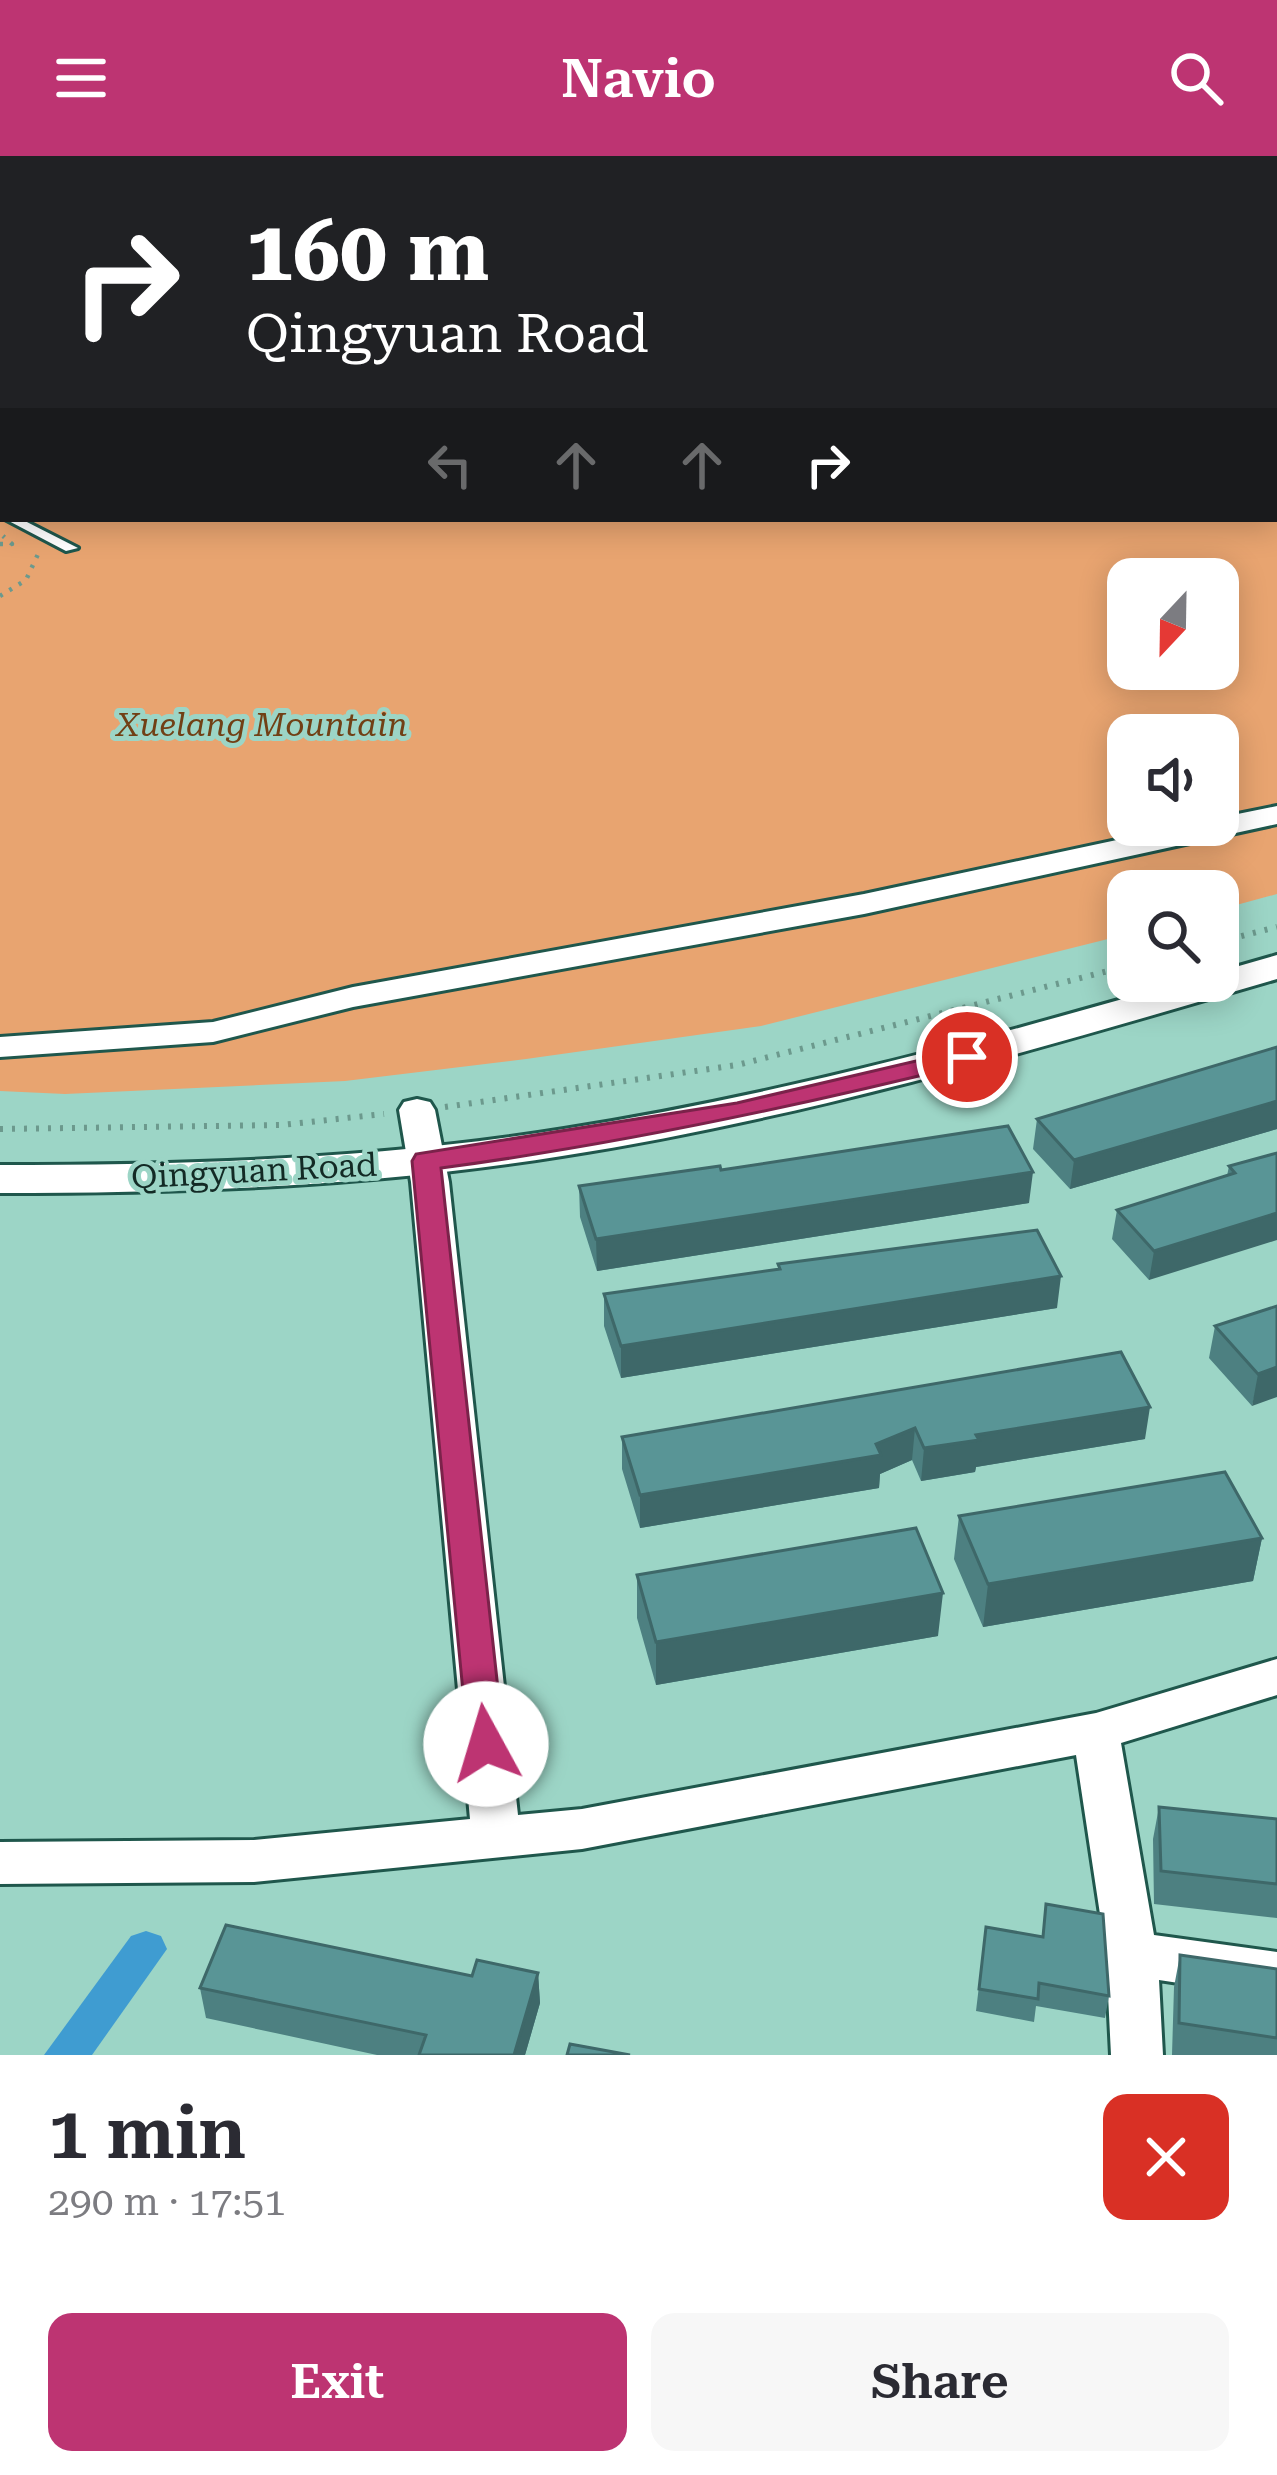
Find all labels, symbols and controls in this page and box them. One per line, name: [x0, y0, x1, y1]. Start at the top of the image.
icon: menu: [48, 45, 114, 111]
icon: search: [1163, 45, 1229, 111]
text: Navio: [561, 47, 716, 110]
text: 160 m: [246, 202, 489, 300]
icon: right: [48, 204, 204, 360]
text: Qingyuan Road: [246, 302, 649, 365]
icon: left: [417, 432, 483, 498]
icon: ahead: [543, 432, 609, 498]
icon: ahead: [669, 432, 735, 498]
icon: right: [795, 432, 861, 498]
north arrow: [1107, 558, 1239, 690]
map controls: [1107, 558, 1239, 1002]
park label: Xuelang Mountain: [114, 705, 408, 744]
button: sound: [1107, 714, 1239, 846]
button: search: [1107, 870, 1239, 1002]
pin: [916, 1006, 1018, 1108]
icon: arrive: [934, 1024, 1000, 1090]
street label: Qingyuan Road: [130, 1145, 378, 1196]
position arrow: [423, 1681, 549, 1807]
text: 1 min: [48, 2091, 246, 2176]
button: close: [1103, 2094, 1229, 2220]
text: 290 m · 17:51: [48, 2179, 286, 2225]
button: Exit: [48, 2313, 627, 2451]
button: Share: [651, 2313, 1229, 2451]

